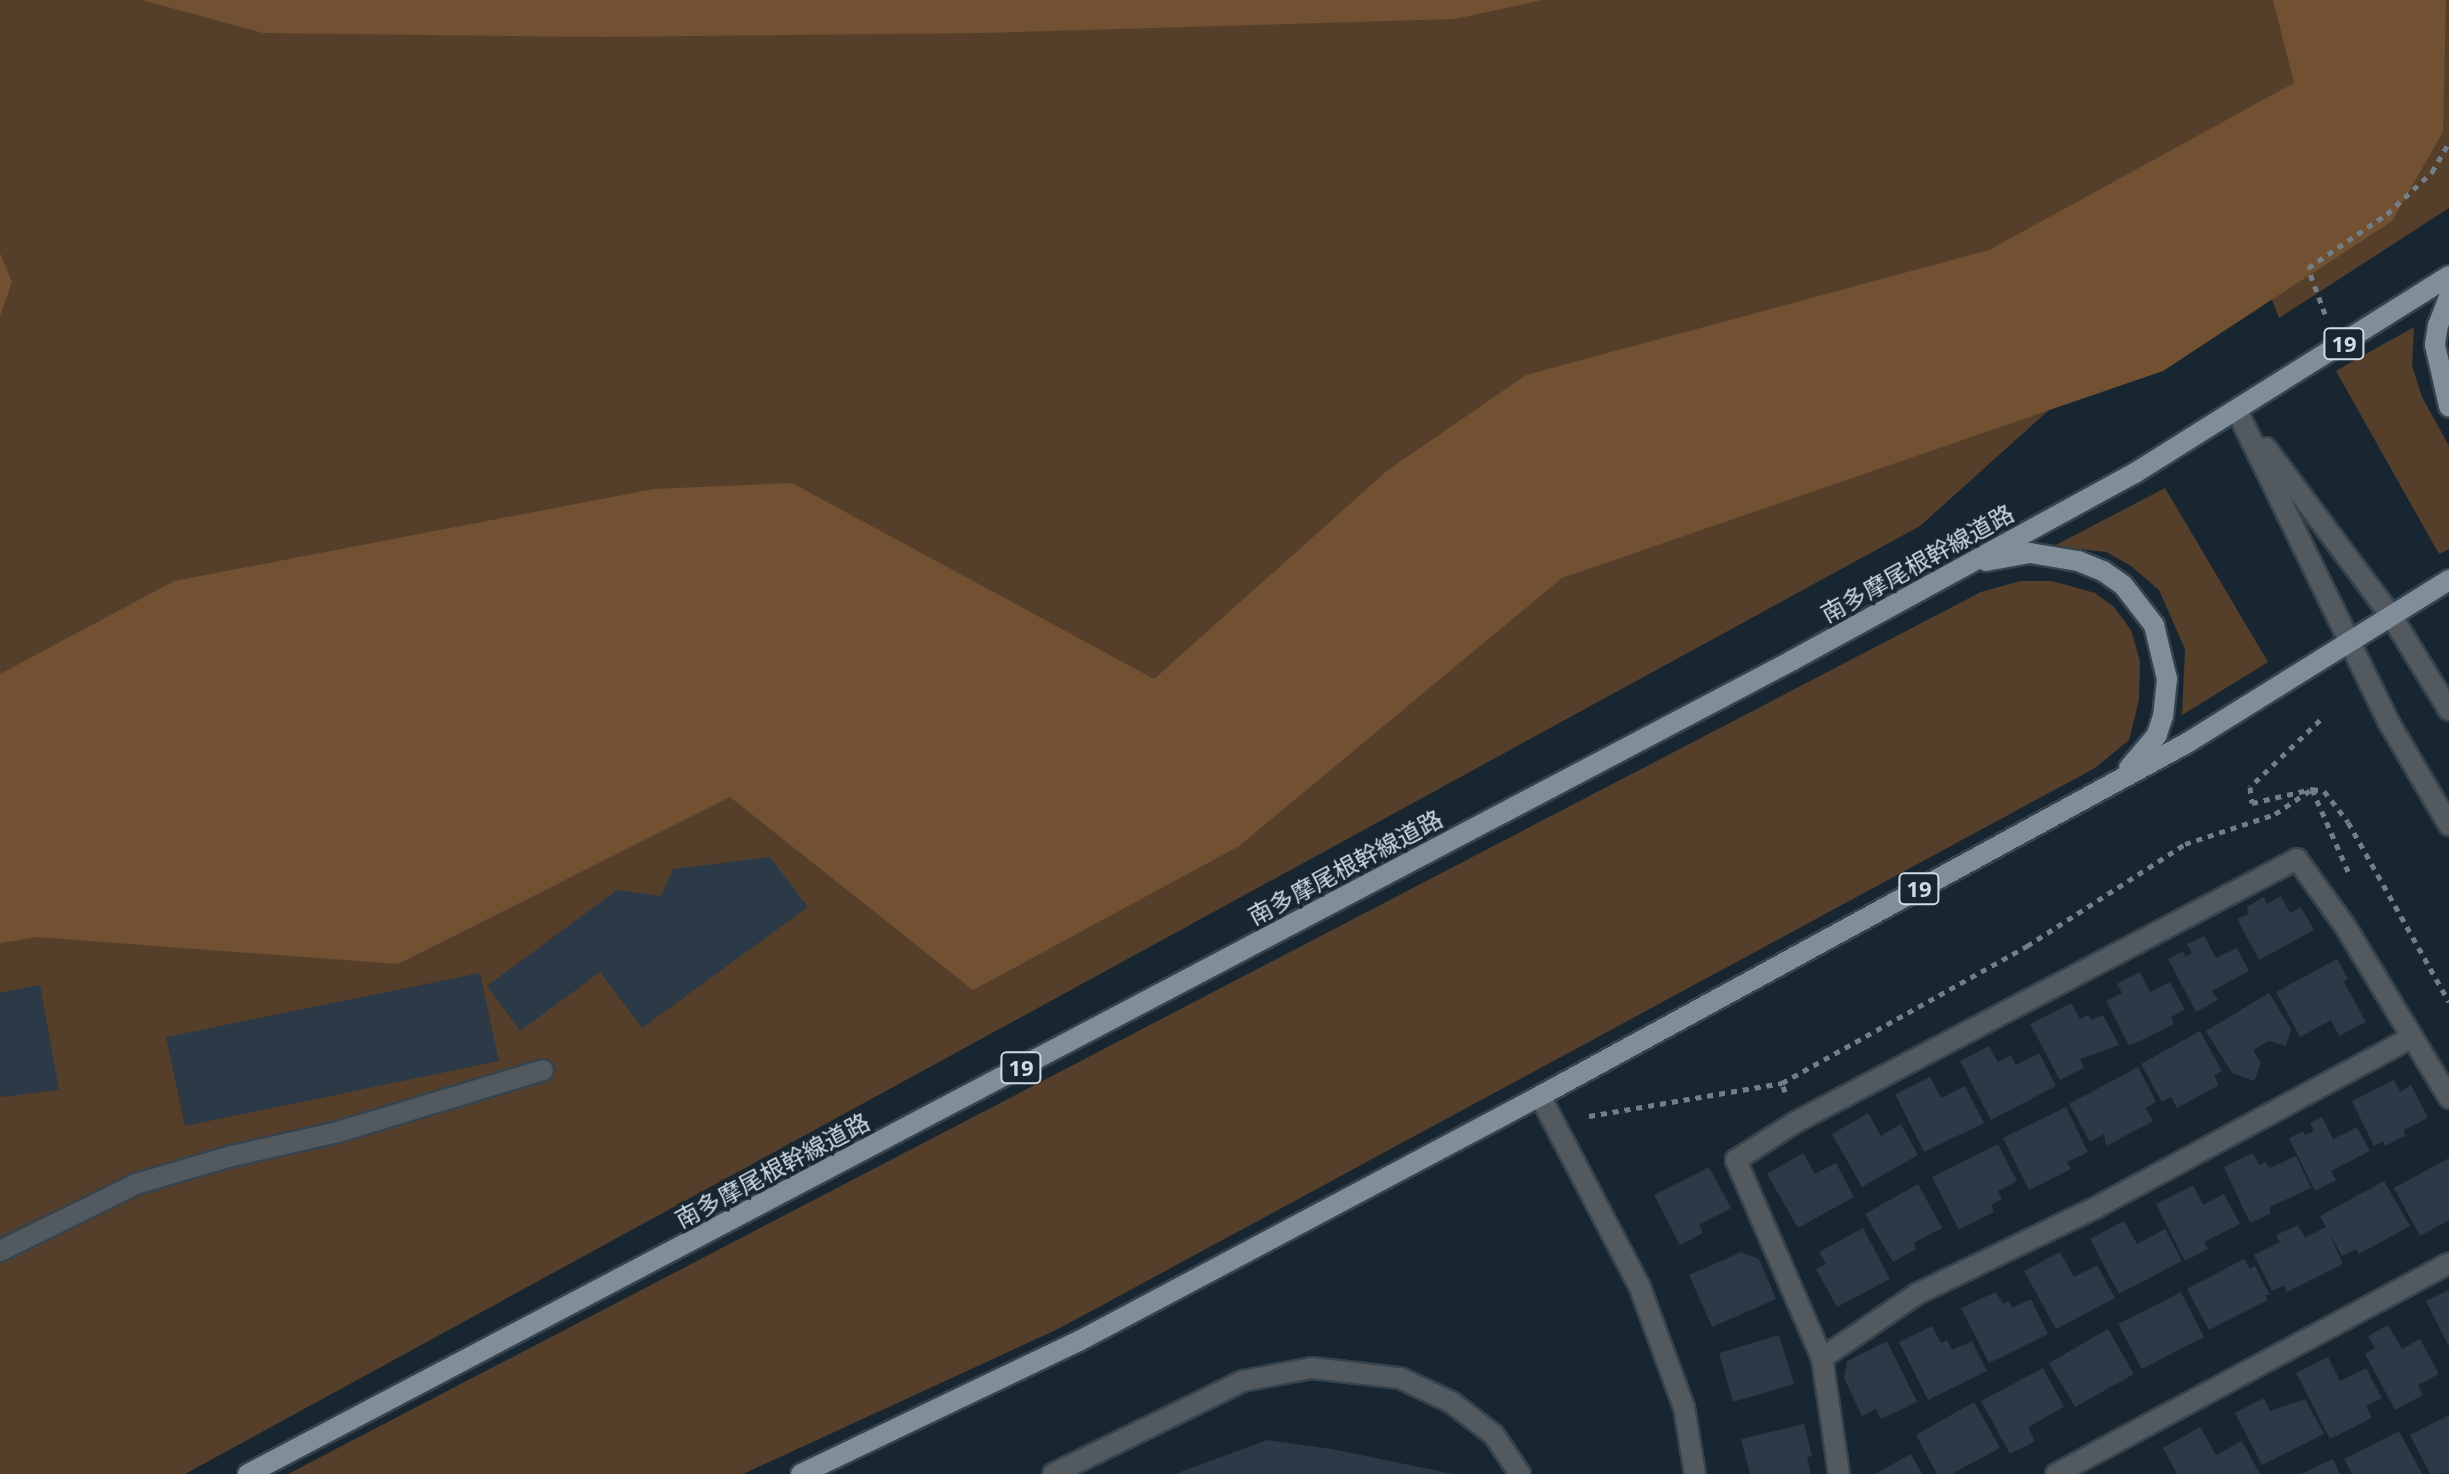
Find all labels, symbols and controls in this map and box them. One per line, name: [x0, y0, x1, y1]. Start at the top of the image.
road number: 19: [2322, 326, 2366, 362]
street label: 南多摩尾根幹線道路: [1816, 498, 2018, 628]
street label: 南多摩尾根幹線道路: [1243, 804, 1447, 930]
road number: 19: [1897, 871, 1941, 907]
road number: 19: [999, 1050, 1043, 1086]
street label: 南多摩尾根幹線道路: [670, 1107, 874, 1233]

